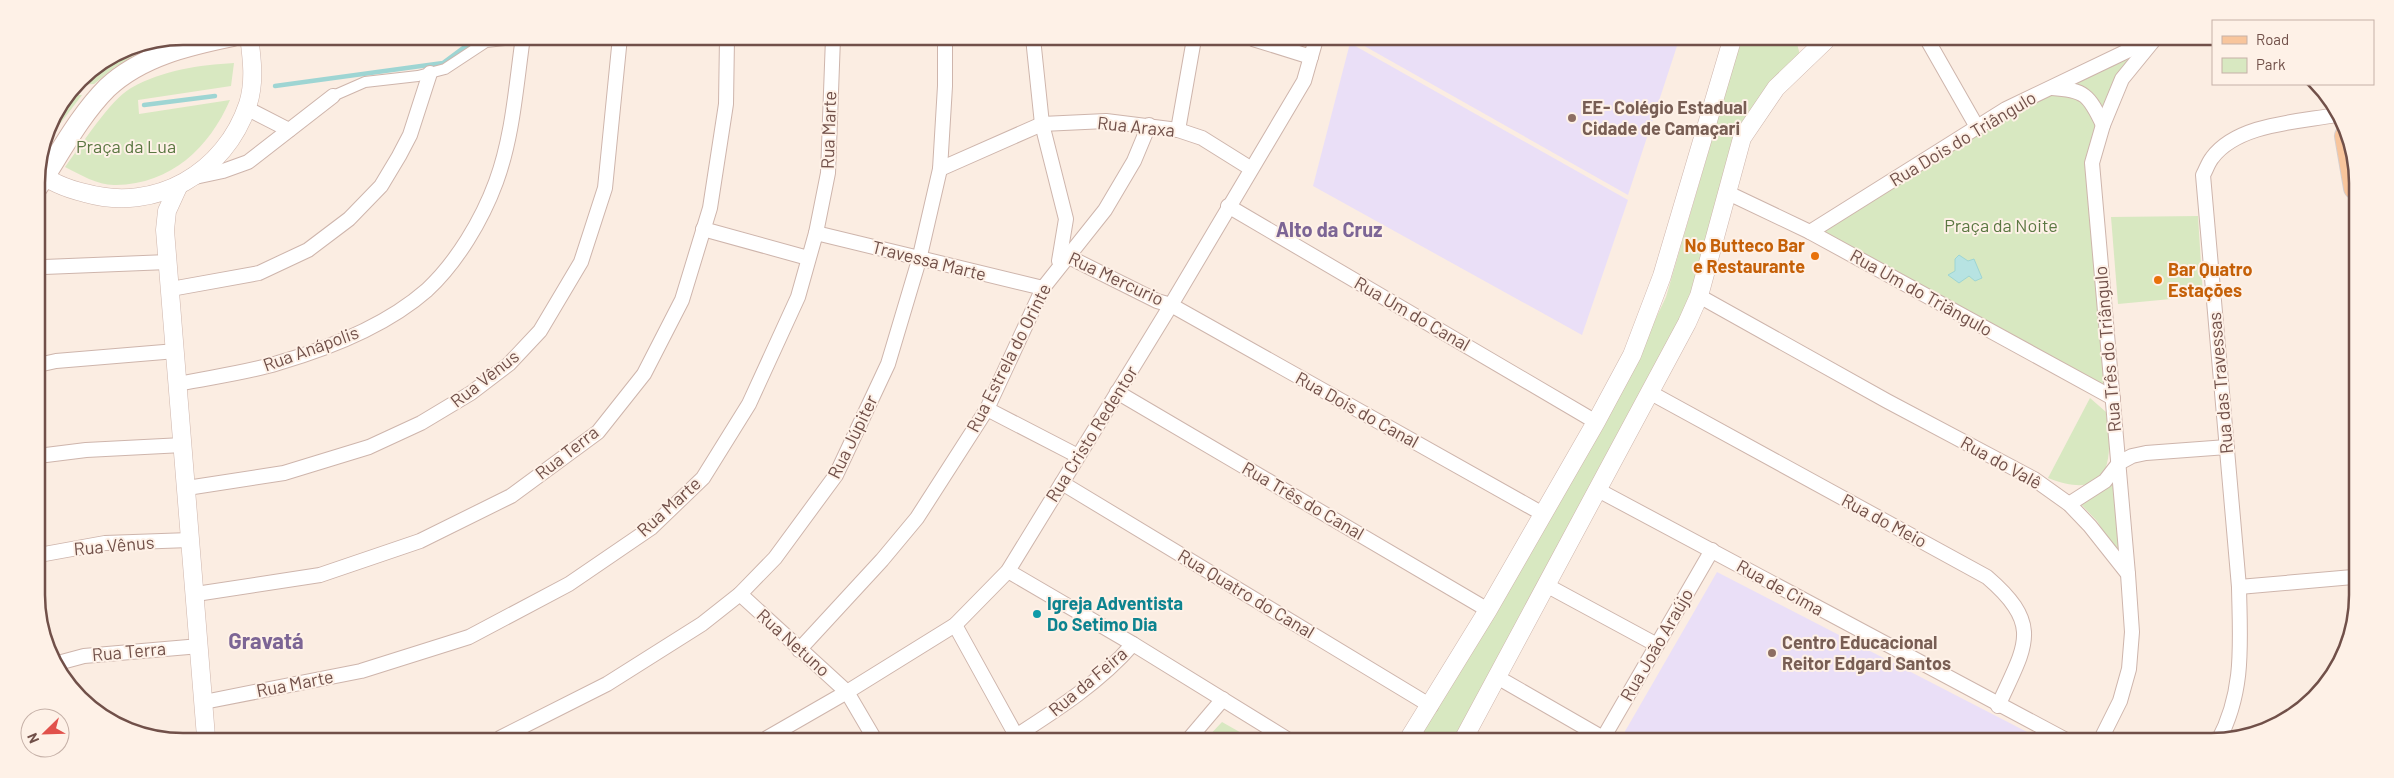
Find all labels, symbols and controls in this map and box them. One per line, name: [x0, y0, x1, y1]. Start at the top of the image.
legend: [2212, 20, 2374, 85]
text: Road: [2256, 30, 2289, 48]
text: Park: [2256, 55, 2286, 73]
street label: Rua Dois do Triângulo: [1885, 86, 2040, 191]
street label: Rua Marte: [816, 90, 840, 169]
place label: EE- Colégio Estadual Cidade de Camaçari: [1582, 96, 1747, 139]
street label: Rua Araxa: [1096, 111, 1176, 141]
marker: EE- Colégio Estadual Cidade de Camaçari: [1566, 112, 1578, 124]
park label: Praça da Lua: [76, 135, 176, 157]
park label: Praça da Noite: [1944, 214, 2058, 236]
district label: Alto da Cruz: [1276, 217, 1382, 241]
place label: No Butteco Bar e Restaurante: [1684, 234, 1805, 277]
street label: Travessa Marte: [870, 235, 989, 285]
street label: Rua Um do Triângulo: [1846, 244, 1997, 340]
street label: Rua Mercurio: [1065, 246, 1167, 310]
marker: No Butteco Bar e Restaurante: [1809, 250, 1821, 262]
place label: Bar Quatro Estações: [2168, 258, 2252, 301]
street label: Rua Três do Triângulo: [2089, 265, 2125, 433]
street label: Rua Um do Canal: [1351, 271, 1474, 355]
marker: Bar Quatro Estações: [2152, 274, 2164, 286]
street label: Rua Estrela do Orinte: [961, 280, 1055, 435]
street label: Rua das Travessas: [2203, 311, 2237, 455]
street label: Rua Anápolis: [260, 321, 362, 376]
street label: Rua Vênus: [446, 345, 523, 412]
street label: Rua Cristo Redentor: [1040, 361, 1142, 506]
street label: Rua Dois do Canal: [1292, 366, 1423, 452]
street label: Rua Júpiter: [822, 391, 882, 482]
street label: Rua Terra: [530, 421, 602, 484]
street label: Rua do Valê: [1957, 431, 2046, 493]
street label: Rua Três do Canal: [1239, 456, 1368, 544]
street label: Rua Marte: [632, 472, 705, 541]
street label: Rua do Meio: [1838, 488, 1931, 552]
street label: Rua Vênus: [73, 531, 155, 559]
street label: Rua Quatro do Canal: [1174, 544, 1319, 643]
street label: Rua de Cima: [1733, 554, 1828, 620]
street label: Rua João Araújo: [1615, 584, 1697, 705]
place label: Igreja Adventista Do Setimo Dia: [1047, 592, 1183, 635]
street label: Rua Netuno: [753, 604, 835, 681]
marker: Igreja Adventista Do Setimo Dia: [1031, 608, 1043, 620]
district label: Gravatá: [228, 627, 304, 653]
place label: Centro Educacional Reitor Edgard Santos: [1782, 631, 1951, 674]
street label: Rua Terra: [91, 637, 167, 665]
street label: Rua da Feira: [1044, 642, 1131, 720]
marker: Centro Educacional Reitor Edgard Santos: [1766, 647, 1778, 659]
street label: Rua Marte: [254, 665, 335, 701]
north arrow: [20, 708, 70, 758]
text: N: [23, 731, 42, 746]

